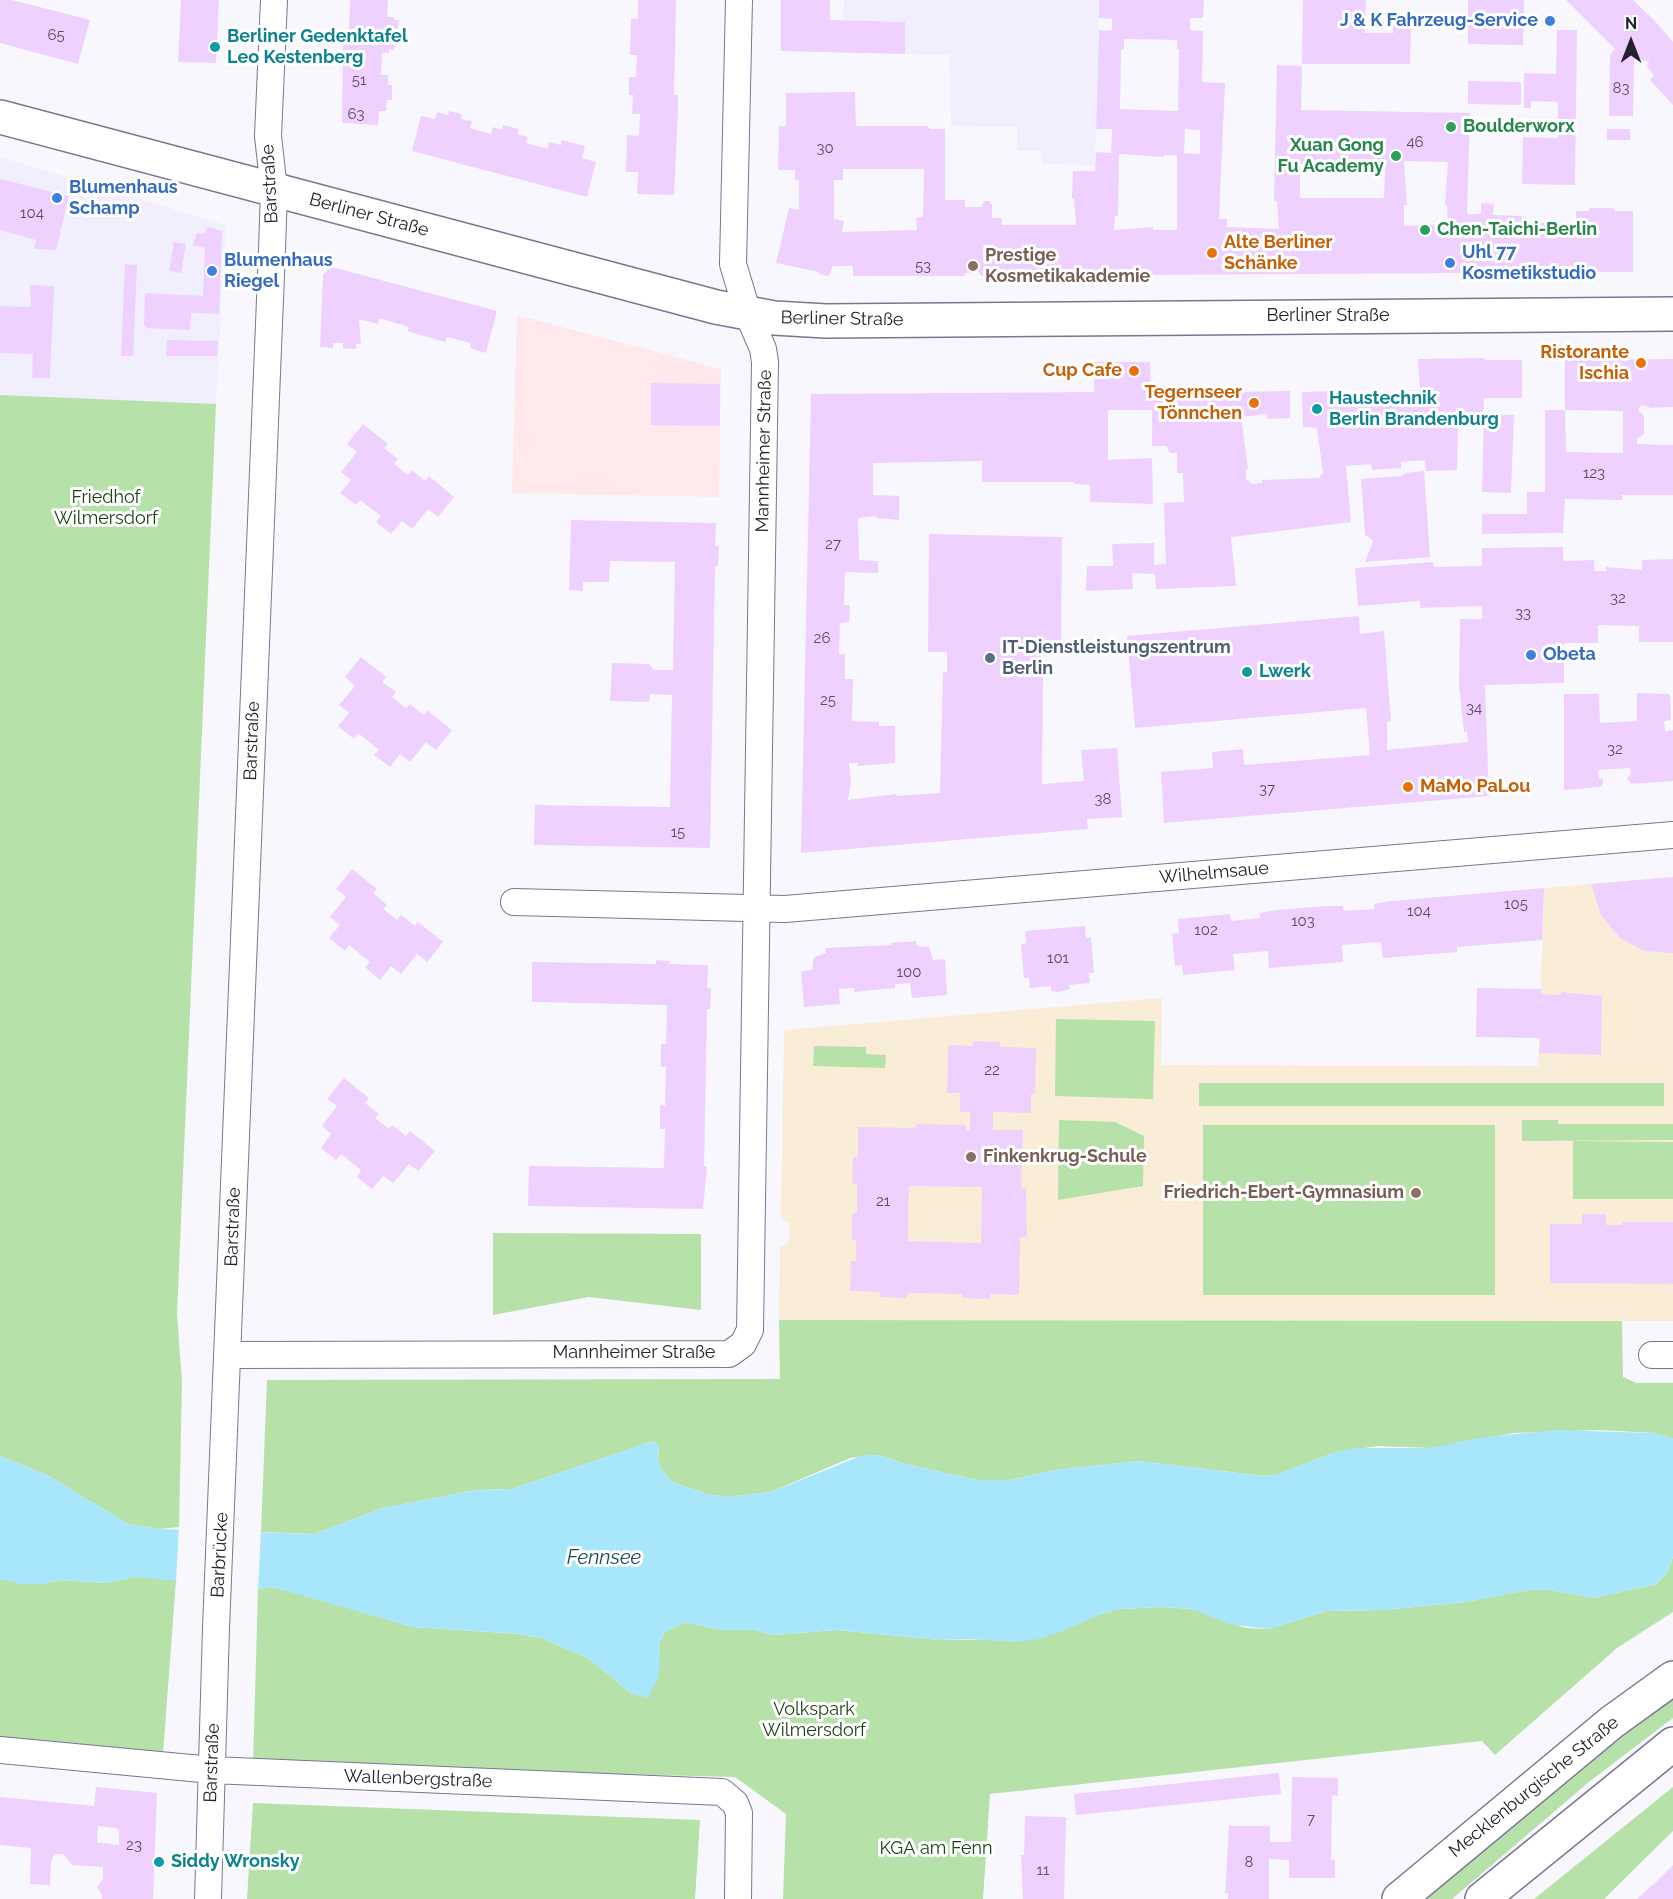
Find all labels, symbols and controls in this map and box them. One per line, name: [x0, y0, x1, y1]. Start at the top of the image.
place label: J & K Fahrzeug-Service: [1340, 10, 1538, 32]
north arrow: [1601, 12, 1661, 72]
marker: J & K Fahrzeug-Service: [1543, 14, 1557, 28]
text: N: [1625, 14, 1637, 33]
house number: 65: [47, 26, 65, 44]
place label: Berliner Gedenktafel Leo Kestenberg: [227, 26, 408, 68]
marker: Berliner Gedenktafel Leo Kestenberg: [208, 40, 222, 54]
house number: 51: [352, 71, 366, 89]
house number: 83: [1613, 79, 1629, 97]
house number: 63: [347, 105, 365, 123]
place label: Boulderworx: [1463, 116, 1575, 138]
marker: Boulderworx: [1444, 120, 1458, 134]
house number: 46: [1406, 133, 1424, 151]
place label: Xuan Gong Fu Academy: [1277, 135, 1384, 178]
house number: 30: [816, 139, 834, 157]
street label: Barstraße: [257, 144, 283, 224]
marker: Xuan Gong Fu Academy: [1389, 149, 1403, 163]
place label: Blumenhaus Schamp: [69, 177, 178, 219]
street label: Berliner Straße: [307, 189, 431, 241]
marker: Blumenhaus Schamp: [50, 191, 64, 205]
house number: 104: [20, 204, 44, 222]
place label: Chen-Taichi-Berlin: [1437, 219, 1597, 241]
marker: Chen-Taichi-Berlin: [1418, 223, 1432, 237]
place label: Alte Berliner Schänke: [1224, 232, 1332, 274]
place label: Uhl 77 Kosmetikstudio: [1462, 242, 1596, 284]
place label: Prestige Kosmetikakademie: [985, 245, 1150, 288]
marker: Alte Berliner Schänke: [1205, 246, 1219, 260]
place label: Blumenhaus Riegel: [224, 250, 333, 292]
marker: Uhl 77 Kosmetikstudio: [1443, 256, 1457, 270]
house number: 53: [915, 257, 931, 275]
marker: Prestige Kosmetikakademie: [966, 259, 980, 273]
marker: Blumenhaus Riegel: [205, 264, 219, 278]
street label: Berliner Straße: [1266, 305, 1390, 327]
street label: Berliner Straße: [780, 307, 904, 331]
place label: Ristorante Ischia: [1540, 342, 1629, 385]
marker: Ristorante Ischia: [1634, 356, 1648, 370]
place label: Cup Cafe: [1043, 360, 1122, 382]
marker: Cup Cafe: [1127, 364, 1141, 378]
street label: Mannheimer Straße: [752, 369, 776, 533]
place label: Tegernseer Tönnchen: [1144, 382, 1242, 424]
place label: Haustechnik Berlin Brandenburg: [1329, 388, 1499, 430]
marker: Tegernseer Tönnchen: [1247, 396, 1261, 410]
marker: Haustechnik Berlin Brandenburg: [1310, 402, 1324, 416]
house number: 123: [1583, 464, 1605, 482]
park label: Friedhof Wilmersdorf: [54, 487, 158, 530]
house number: 27: [825, 535, 841, 553]
house number: 32: [1610, 589, 1626, 607]
house number: 33: [1515, 604, 1531, 622]
house number: 26: [814, 629, 830, 647]
place label: IT-Dienstleistungszentrum Berlin: [1002, 637, 1231, 680]
place label: Obeta: [1543, 644, 1596, 666]
marker: Obeta: [1524, 648, 1538, 662]
marker: IT-Dienstleistungszentrum Berlin: [983, 651, 997, 665]
place label: Lwerk: [1259, 661, 1311, 683]
marker: Lwerk: [1240, 665, 1254, 679]
house number: 25: [820, 691, 836, 709]
house number: 34: [1466, 699, 1482, 717]
street label: Barstraße: [240, 701, 264, 781]
house number: 32: [1607, 740, 1623, 758]
place label: MaMo PaLou: [1420, 776, 1530, 798]
house number: 37: [1259, 780, 1275, 798]
marker: MaMo PaLou: [1401, 780, 1415, 794]
house number: 38: [1095, 790, 1111, 808]
house number: 15: [671, 823, 685, 841]
street label: Wilhelmsaue: [1158, 857, 1270, 889]
house number: 105: [1504, 895, 1528, 913]
house number: 104: [1407, 902, 1431, 920]
house number: 103: [1291, 912, 1315, 930]
house number: 102: [1194, 921, 1218, 939]
house number: 101: [1047, 949, 1069, 967]
house number: 100: [897, 963, 921, 981]
house number: 22: [984, 1061, 1000, 1079]
place label: Finkenkrug-Schule: [983, 1146, 1147, 1168]
marker: Finkenkrug-Schule: [964, 1150, 978, 1164]
place label: Friedrich-Ebert-Gymnasium: [1164, 1182, 1404, 1204]
marker: Friedrich-Ebert-Gymnasium: [1409, 1186, 1423, 1200]
street label: Barstraße: [221, 1187, 245, 1267]
house number: 21: [876, 1192, 890, 1210]
street label: Mannheimer Straße: [553, 1342, 715, 1364]
street label: Barbrücke: [207, 1512, 233, 1598]
water label: Fennsee: [567, 1546, 641, 1570]
park label: Volkspark Wilmersdorf: [762, 1699, 866, 1742]
street label: Mecklenburgische Straße: [1445, 1712, 1623, 1862]
street label: Barstraße: [200, 1723, 224, 1803]
street label: Wallenbergstraße: [343, 1766, 493, 1792]
house number: 7: [1307, 1810, 1315, 1828]
house number: 23: [126, 1836, 142, 1854]
park label: KGA am Fenn: [879, 1838, 993, 1860]
place label: Siddy Wronsky: [171, 1851, 300, 1873]
house number: 8: [1245, 1853, 1253, 1871]
marker: Siddy Wronsky: [152, 1855, 166, 1869]
house number: 11: [1037, 1861, 1049, 1879]

